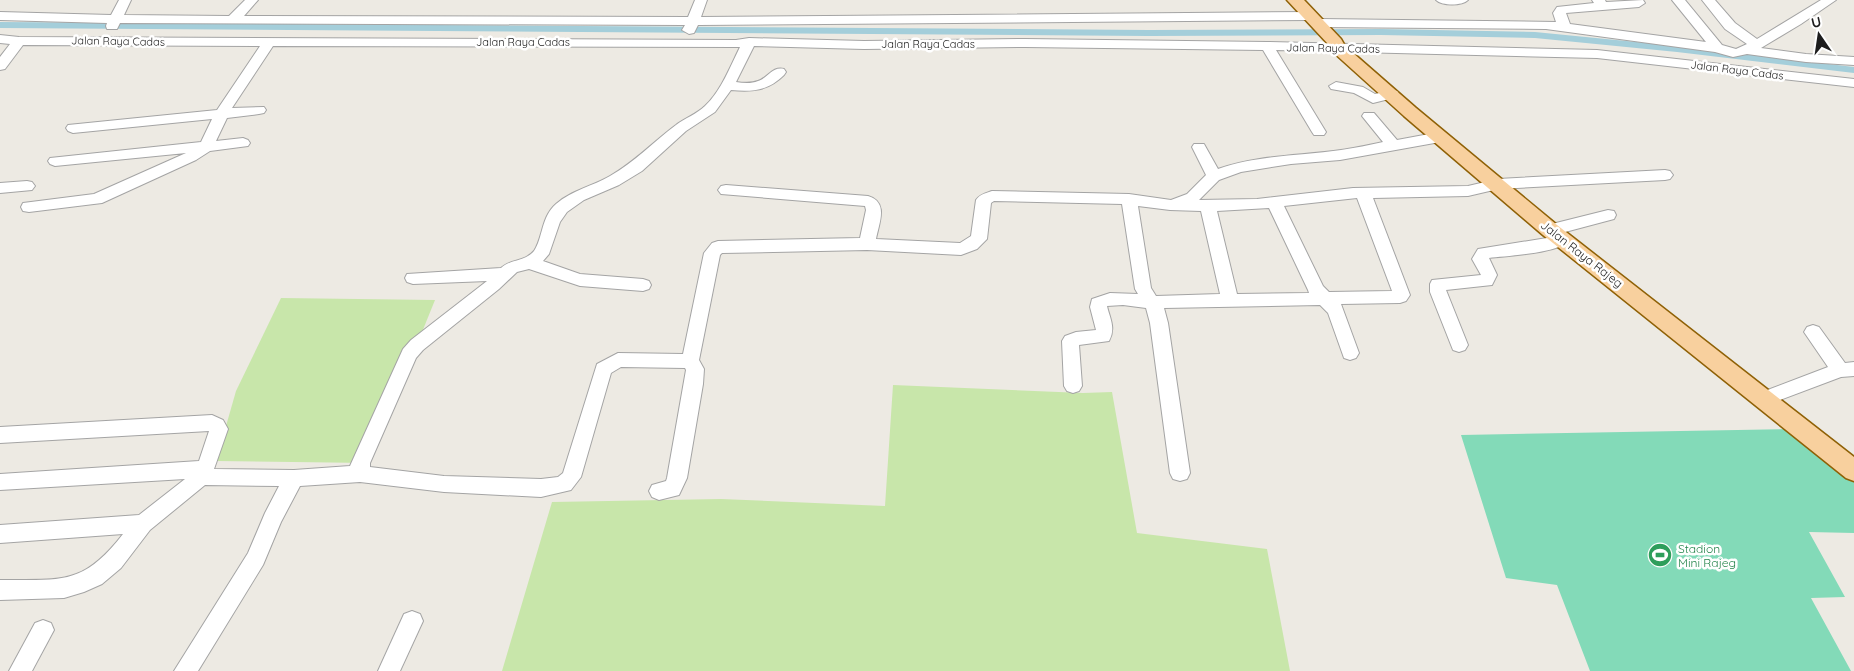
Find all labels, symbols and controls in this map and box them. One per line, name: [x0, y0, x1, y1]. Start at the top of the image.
north arrow: [1794, 10, 1844, 60]
text: U: [1809, 12, 1823, 32]
street label: Jalan Raya Cadas: [71, 33, 165, 49]
street label: Jalan Raya Cadas: [476, 35, 570, 49]
street label: Jalan Raya Cadas: [881, 37, 975, 51]
street label: Jalan Raya Cadas: [1286, 40, 1380, 56]
street label: Jalan Raya Cadas: [1690, 57, 1784, 83]
street label: Jalan Raya Rajeg: [1538, 217, 1626, 291]
place label: Stadion Mini Rajeg: [1678, 541, 1736, 570]
sports icon: Stadion Mini Rajeg: [1647, 542, 1673, 568]

